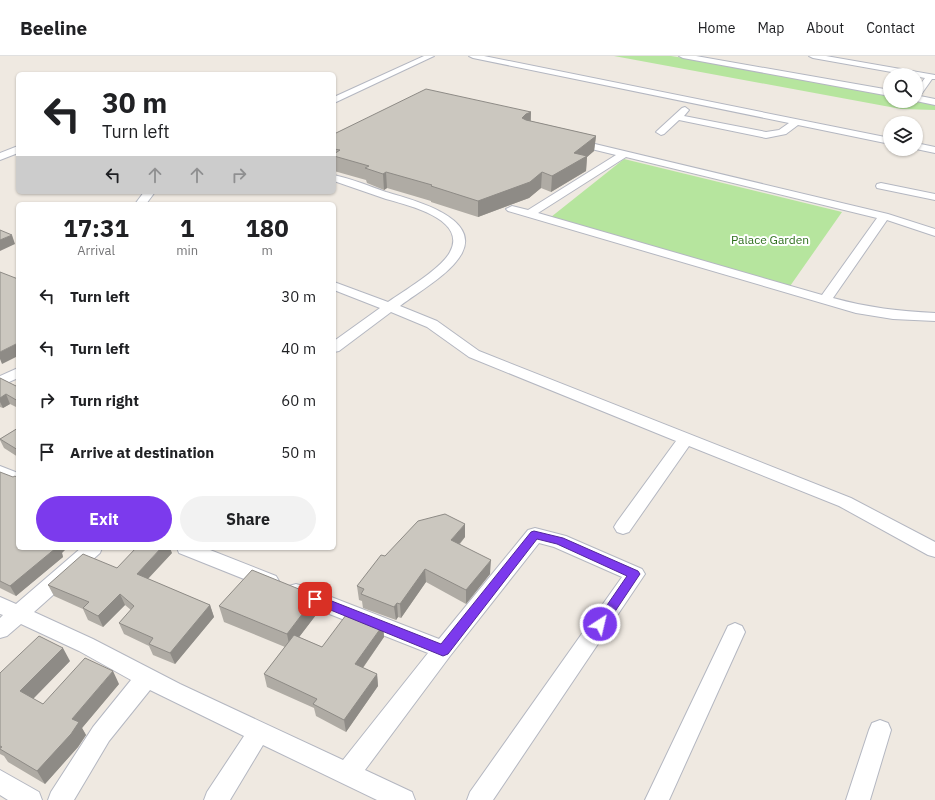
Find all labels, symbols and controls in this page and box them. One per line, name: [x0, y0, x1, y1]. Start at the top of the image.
text: Beeline: [20, 16, 87, 40]
text: Home: [698, 19, 735, 37]
text: Map: [757, 19, 784, 37]
text: About: [806, 19, 844, 37]
text: Contact: [866, 19, 915, 37]
map controls: [883, 68, 923, 156]
button: search: [883, 68, 923, 108]
text: 30 m: [102, 84, 167, 121]
icon: left: [36, 88, 88, 140]
button: layers: [883, 116, 923, 156]
text: Turn left: [102, 120, 170, 143]
icon: left: [102, 164, 124, 186]
icon: ahead: [144, 164, 166, 186]
icon: ahead: [186, 164, 208, 186]
icon: right: [228, 164, 250, 186]
text: 17:31: [63, 212, 129, 244]
text: 1: [180, 212, 194, 244]
text: 180: [245, 212, 289, 244]
park label: Palace Garden: [731, 232, 809, 247]
text: Arrival: [77, 242, 115, 259]
text: min: [176, 242, 198, 259]
text: m: [261, 242, 273, 259]
icon: left: [36, 285, 58, 307]
text: Turn left: [70, 287, 130, 306]
text: 30 m: [281, 287, 316, 306]
icon: left: [36, 337, 58, 359]
text: Turn left: [70, 339, 130, 358]
text: 40 m: [281, 339, 316, 358]
icon: right: [36, 389, 58, 411]
text: Turn right: [70, 391, 139, 410]
text: 60 m: [281, 391, 316, 410]
icon: arrive: [36, 441, 58, 463]
text: Arrive at destination: [70, 443, 214, 462]
text: 50 m: [281, 443, 316, 462]
button: Exit: [36, 496, 172, 542]
button: Share: [180, 496, 316, 542]
pin: [298, 582, 332, 616]
icon: arrive: [304, 588, 326, 610]
position arrow: [579, 603, 621, 645]

